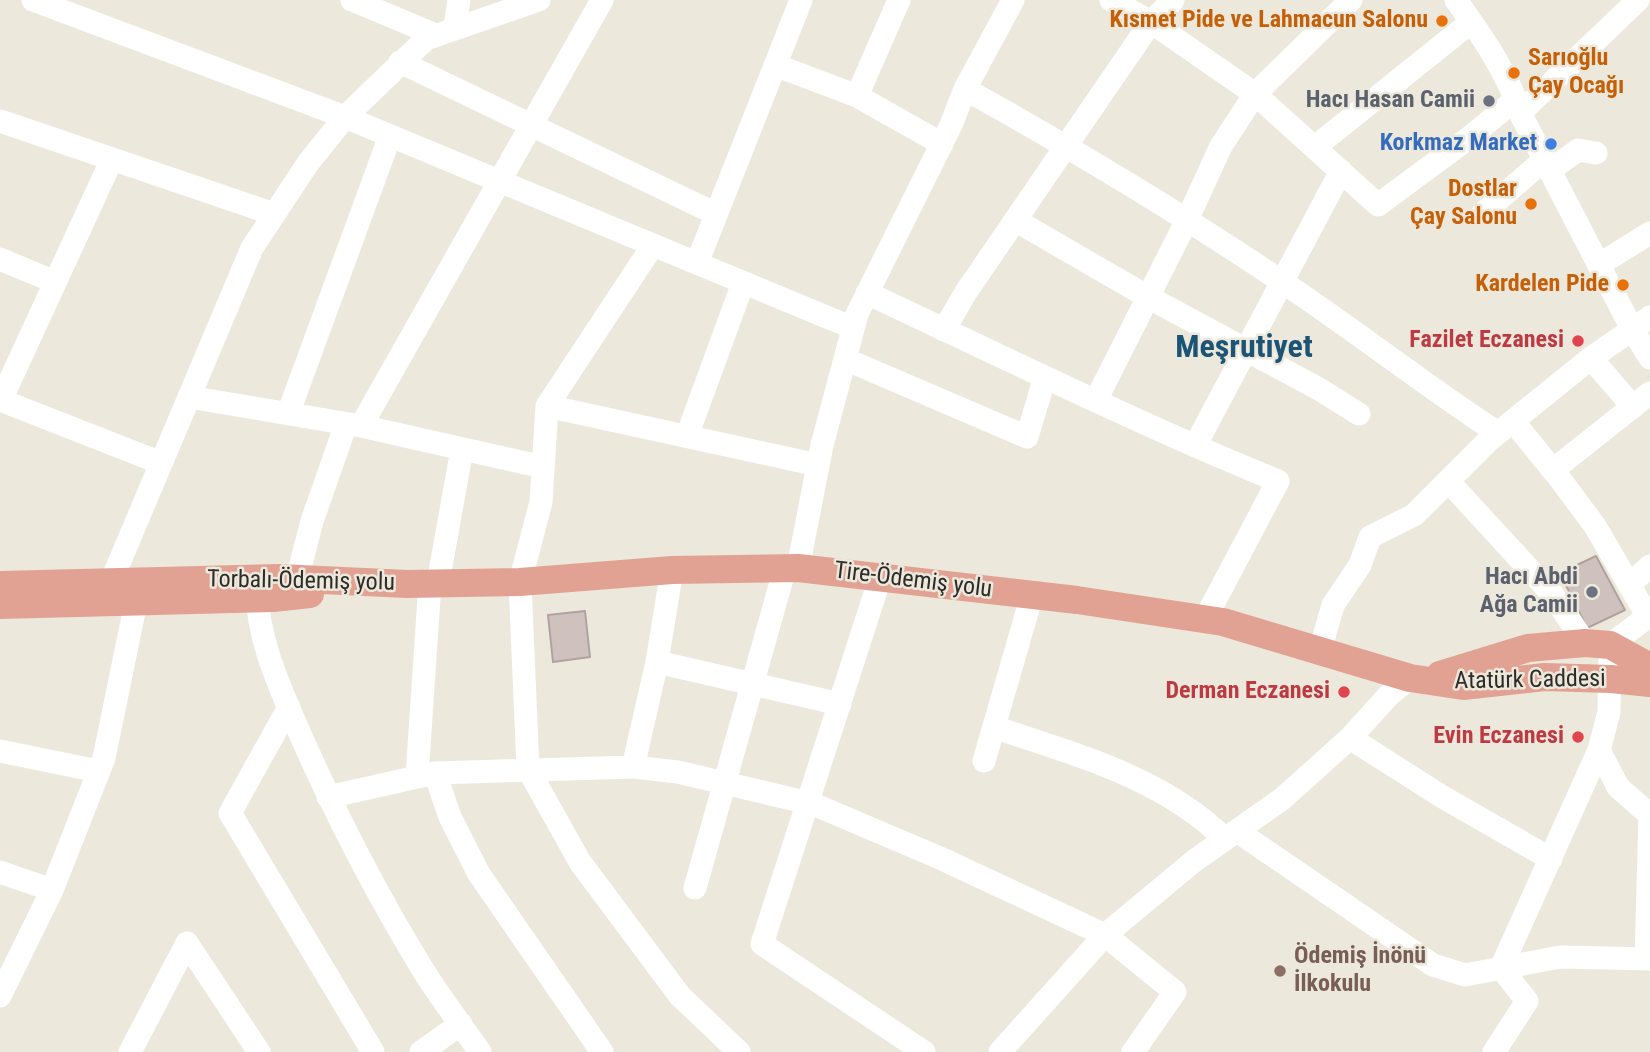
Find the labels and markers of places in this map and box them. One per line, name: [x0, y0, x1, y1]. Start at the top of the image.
place label: Kısmet Pide ve Lahmacun Salonu: [1109, 7, 1428, 35]
marker: Kısmet Pide ve Lahmacun Salonu: [1434, 13, 1450, 29]
place label: Sarıoğlu Çay Ocağı: [1528, 45, 1624, 101]
marker: Sarıoğlu Çay Ocağı: [1506, 65, 1522, 81]
place label: Hacı Hasan Camii: [1306, 87, 1475, 115]
marker: Hacı Hasan Camii: [1481, 93, 1497, 109]
place label: Korkmaz Market: [1380, 130, 1537, 158]
marker: Korkmaz Market: [1543, 136, 1559, 152]
place label: Dostlar Çay Salonu: [1410, 176, 1517, 232]
marker: Dostlar Çay Salonu: [1523, 196, 1539, 212]
place label: Kardelen Pide: [1475, 271, 1609, 299]
marker: Kardelen Pide: [1615, 277, 1631, 293]
place label: Fazilet Eczanesi: [1409, 327, 1564, 355]
marker: Fazilet Eczanesi: [1570, 333, 1586, 349]
place label: Hacı Abdi Ağa Camii: [1480, 564, 1578, 620]
marker: Hacı Abdi Ağa Camii: [1584, 584, 1600, 600]
place label: Derman Eczanesi: [1166, 678, 1330, 706]
marker: Derman Eczanesi: [1336, 684, 1352, 700]
place label: Evin Eczanesi: [1433, 723, 1564, 751]
marker: Evin Eczanesi: [1570, 729, 1586, 745]
place label: Ödemiş İnönü İlkokulu: [1294, 943, 1426, 999]
marker: Ödemiş İnönü İlkokulu: [1272, 963, 1288, 979]

